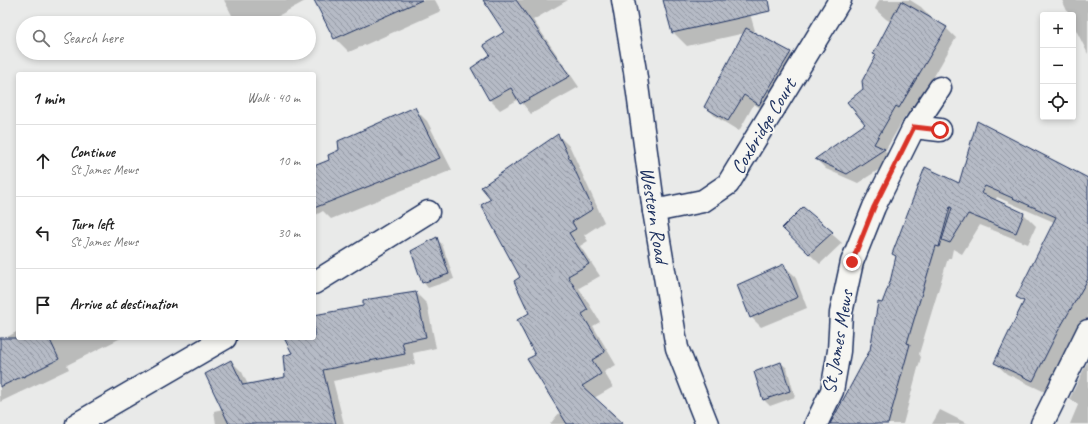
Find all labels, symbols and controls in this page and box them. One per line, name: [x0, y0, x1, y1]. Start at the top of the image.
map controls: [1040, 12, 1076, 120]
button: +: [1040, 12, 1076, 48]
search box: [16, 16, 316, 60]
icon: search: [30, 27, 52, 49]
text: Search here: [62, 29, 123, 48]
button: −: [1040, 48, 1076, 84]
street label: Coxbridge Court: [725, 72, 803, 179]
button: locate: [1040, 84, 1076, 120]
text: 1 min: [32, 88, 65, 109]
text: Walk · 40 m: [247, 90, 300, 106]
route start: [931, 121, 949, 139]
text: Continue: [70, 143, 115, 162]
icon: ahead: [32, 150, 54, 172]
text: 10 m: [278, 153, 300, 169]
text: St James Mews: [70, 162, 138, 178]
street label: Western Road: [635, 166, 675, 268]
text: Turn left: [70, 215, 113, 234]
icon: left: [32, 222, 54, 244]
text: 30 m: [278, 225, 300, 241]
text: St James Mews: [70, 234, 138, 250]
route end: [843, 253, 861, 271]
street label: St James Mews: [816, 286, 859, 396]
icon: arrive: [32, 294, 54, 316]
text: Arrive at destination: [70, 295, 177, 314]

